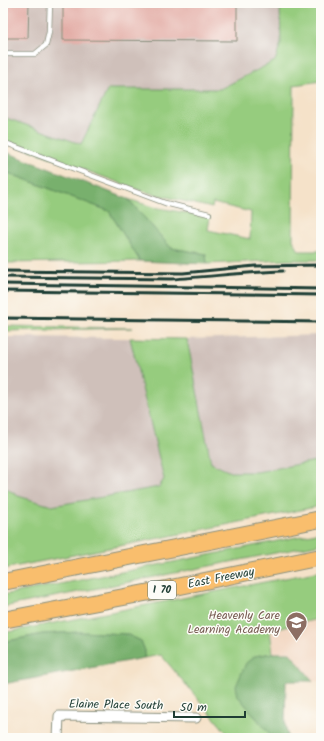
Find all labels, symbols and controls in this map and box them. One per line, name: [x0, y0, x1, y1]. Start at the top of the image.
street label: East Freeway: [186, 562, 256, 594]
road number: I 70: [148, 581, 176, 599]
place label: Heavenly Care Learning Academy: [187, 606, 281, 639]
school or university icon: Heavenly Care Learning Academy: [283, 609, 309, 642]
scale bar: [174, 693, 245, 719]
street label: Elaine Place South: [69, 695, 163, 715]
text: 50 m: [180, 698, 207, 717]

